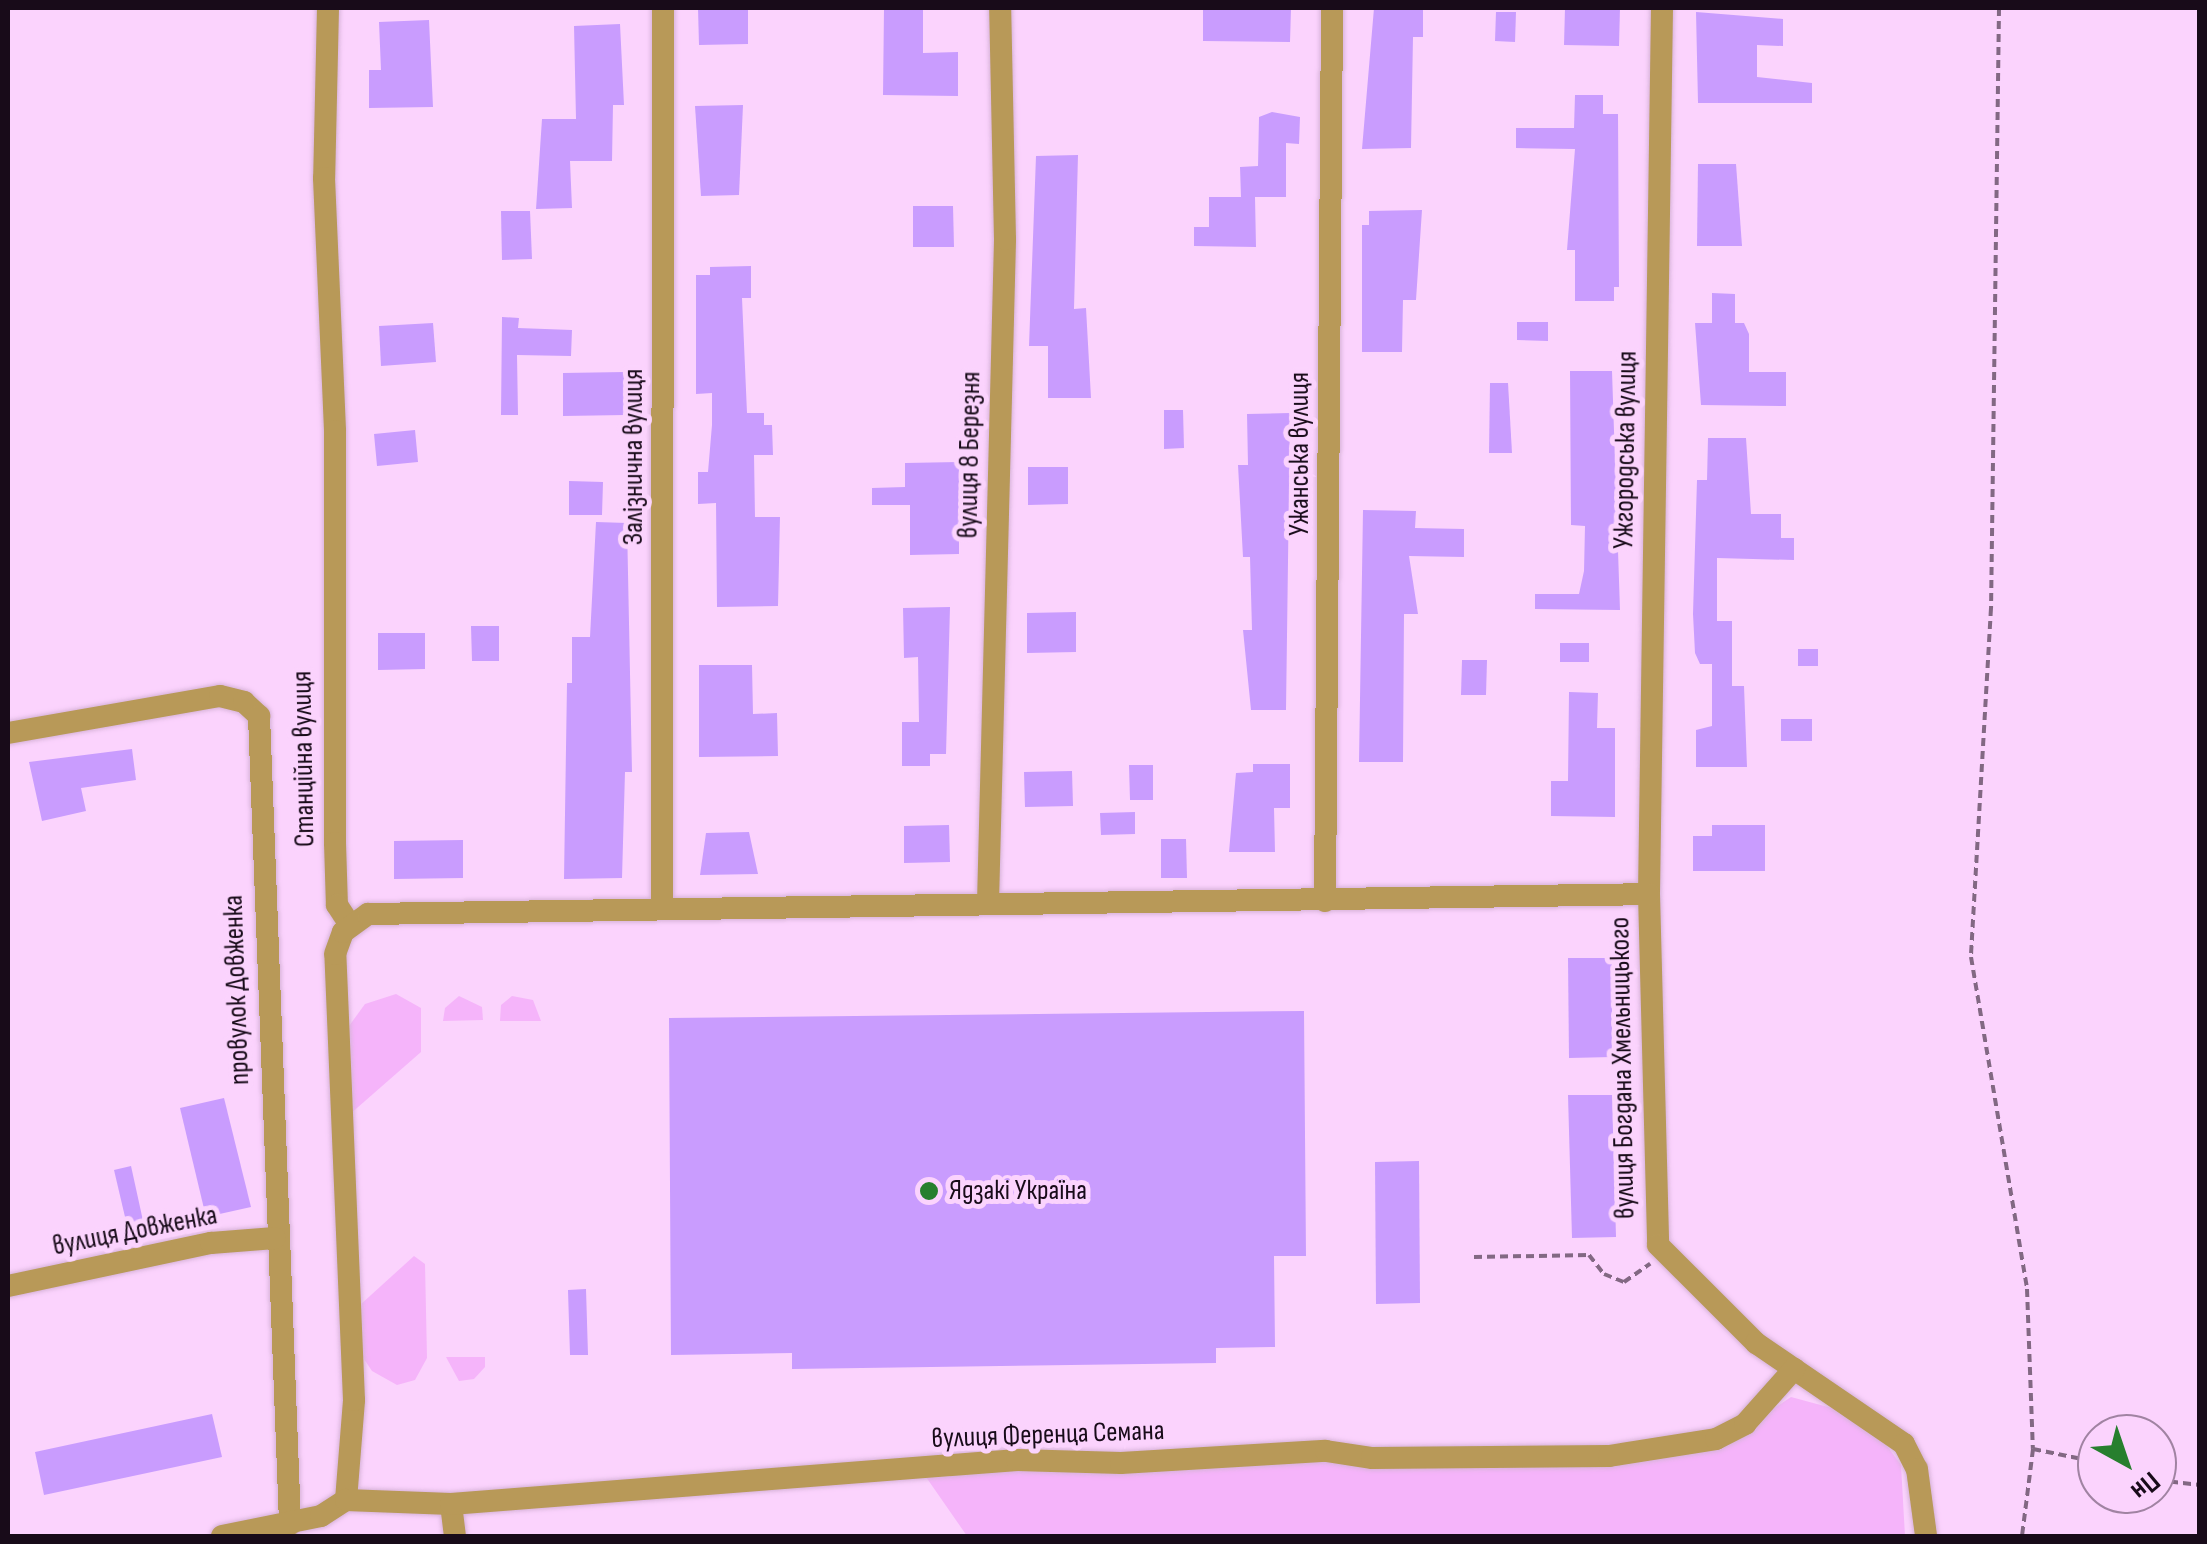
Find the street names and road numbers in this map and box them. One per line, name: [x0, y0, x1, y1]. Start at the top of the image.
street label: Ужгородська вулиця: [1607, 351, 1645, 549]
street label: Залізнична вулиця: [617, 369, 651, 545]
street label: вулиця 8 Березня: [952, 371, 988, 539]
street label: Ужанська вулиця: [1283, 372, 1317, 536]
street label: Станційна вулиця: [286, 671, 322, 847]
street label: провулок Довженка: [217, 895, 257, 1085]
street label: вулиця Богдана Хмельницького: [1604, 917, 1642, 1219]
street label: вулиця Довженка: [50, 1199, 220, 1263]
street label: вулиця Ференца Семана: [931, 1414, 1165, 1456]

